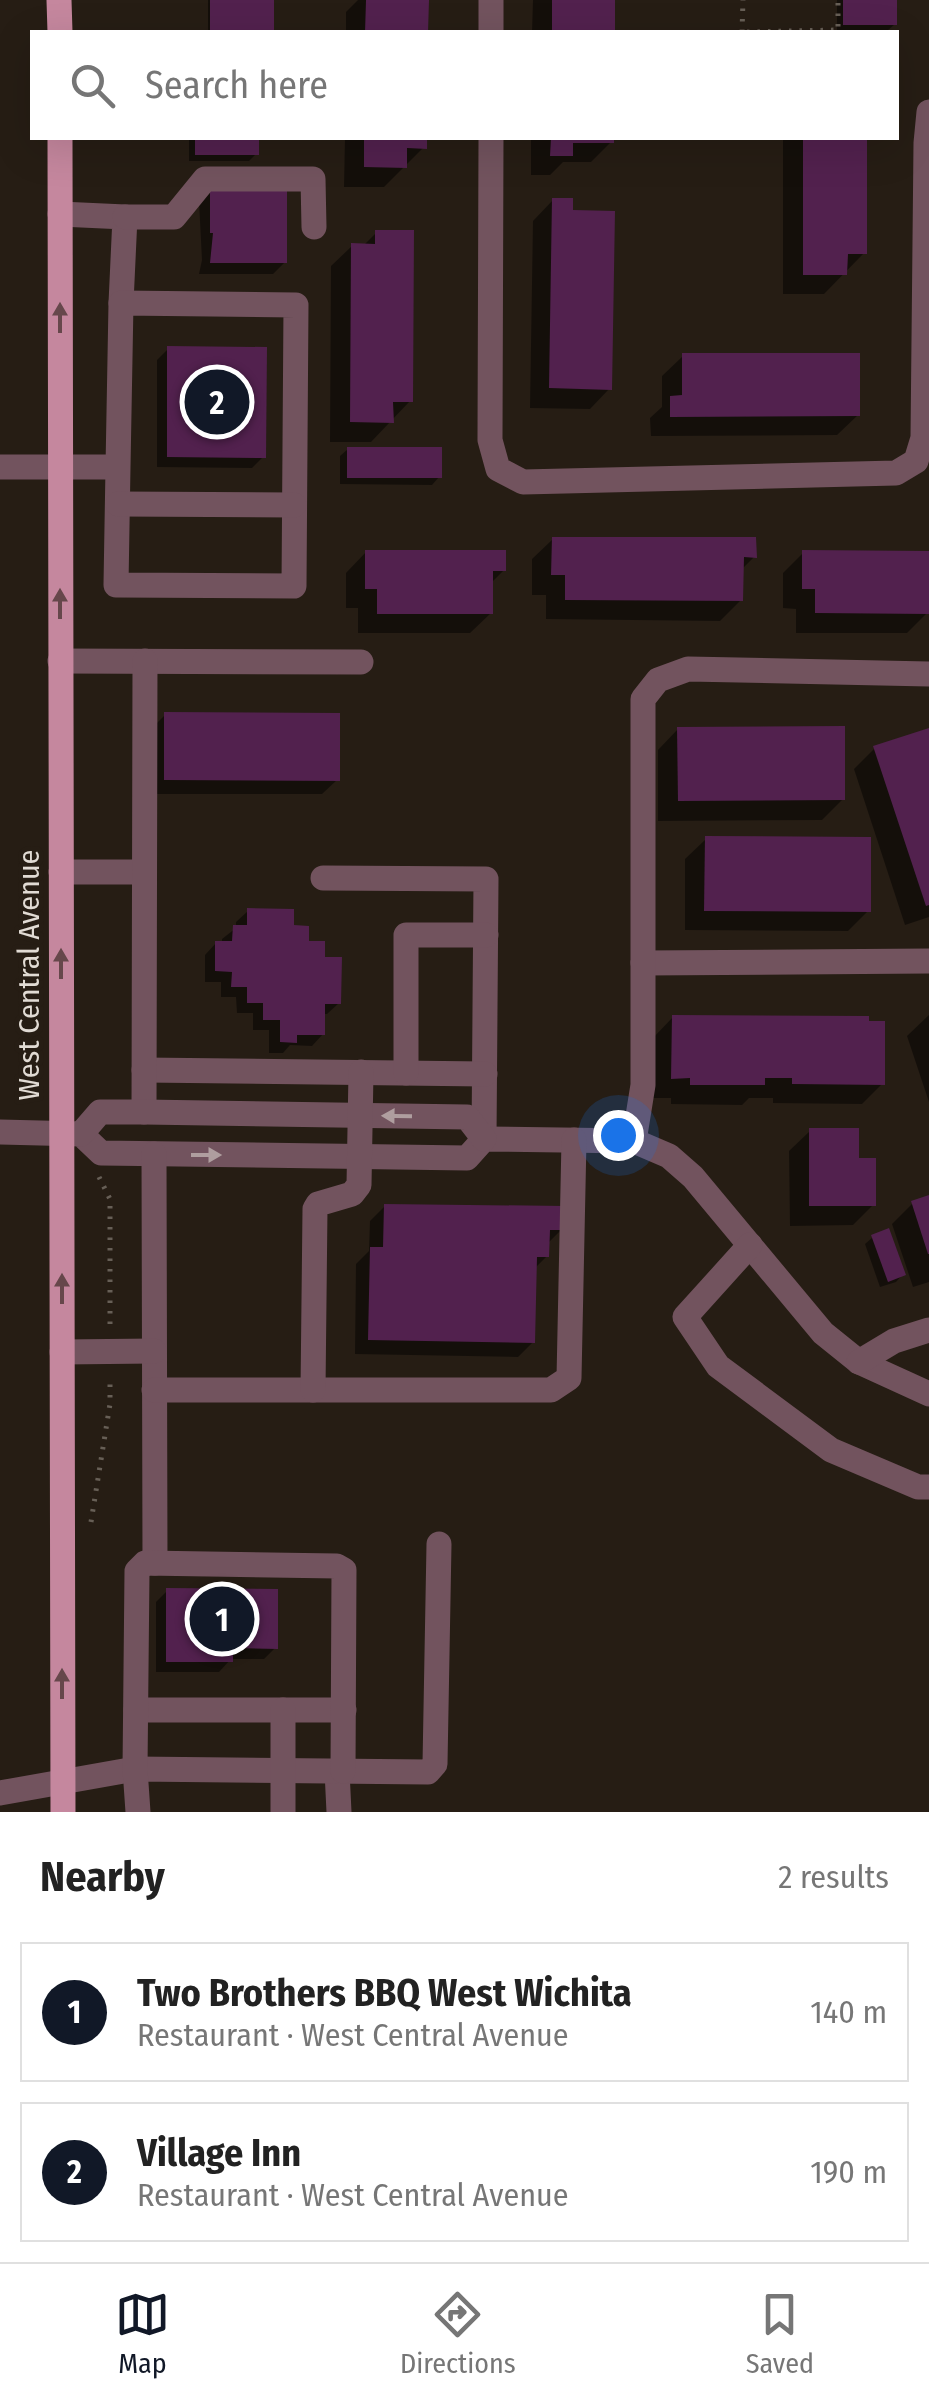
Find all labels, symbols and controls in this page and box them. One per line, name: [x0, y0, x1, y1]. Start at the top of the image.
search box: [30, 30, 899, 140]
icon: search: [65, 58, 120, 113]
text: Search here: [145, 62, 328, 108]
one-way arrow: [52, 302, 68, 334]
pin: 2: [184, 364, 250, 440]
one-way arrow: [52, 588, 68, 620]
street label: West Central Avenue: [11, 850, 47, 1100]
one-way arrow: [53, 948, 69, 980]
one-way arrow: [381, 1108, 413, 1124]
your location: [593, 1110, 644, 1161]
one-way arrow: [190, 1147, 222, 1163]
one-way arrow: [54, 1273, 70, 1305]
pin: 1: [190, 1582, 254, 1656]
one-way arrow: [54, 1668, 70, 1700]
text: Nearby: [40, 1852, 165, 1902]
text: 2 results: [778, 1858, 889, 1896]
text: Two Brothers BBQ West Wichita: [137, 1970, 632, 2016]
text: 1: [68, 1993, 81, 2031]
text: 140 m: [810, 1993, 887, 2031]
text: Restaurant · West Central Avenue: [137, 2016, 569, 2054]
text: Village Inn: [137, 2130, 301, 2176]
text: 2: [67, 2153, 82, 2191]
text: 190 m: [810, 2153, 887, 2191]
text: Restaurant · West Central Avenue: [137, 2176, 569, 2214]
tab: Map: [115, 2287, 170, 2380]
tab: Directions: [400, 2287, 516, 2380]
tab: Saved: [746, 2287, 814, 2380]

